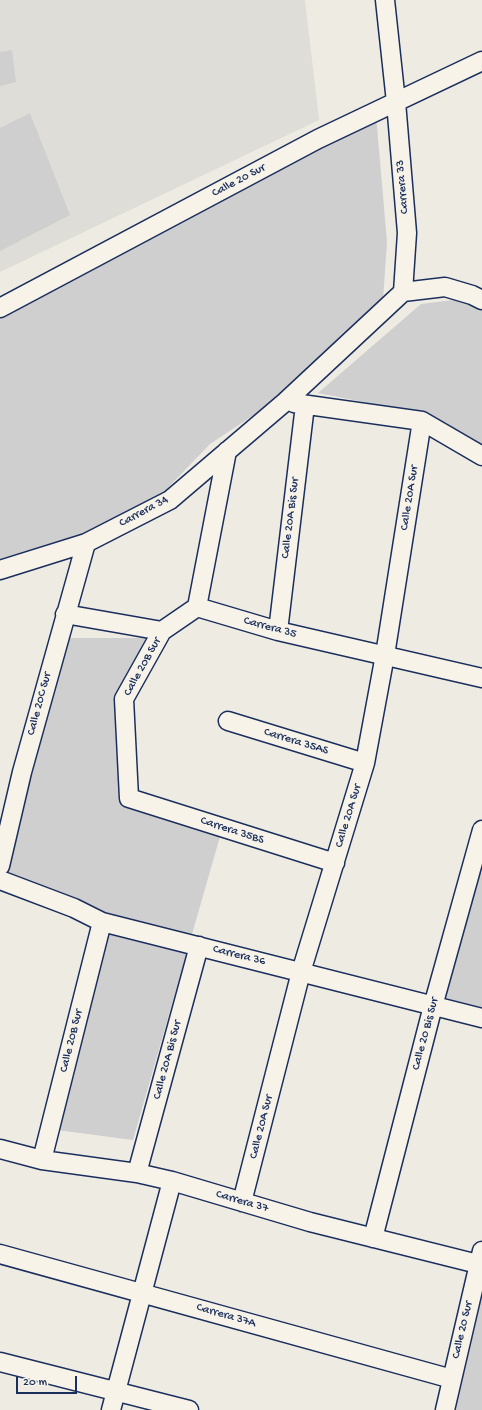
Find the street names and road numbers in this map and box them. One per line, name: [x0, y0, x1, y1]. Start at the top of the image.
street label: Carrera 33: [393, 159, 413, 215]
street label: Calle 20 Sur: [210, 161, 268, 201]
street label: Calle 20A Sur: [398, 465, 422, 531]
street label: Calle 20A Bis Sur: [279, 477, 303, 559]
street label: Carrera 34: [117, 493, 171, 531]
street label: Carrera 35: [242, 614, 298, 642]
street label: Calle 20B Sur: [121, 635, 165, 699]
street label: Calle 20C Sur: [25, 671, 55, 737]
street label: Carrera 35AS: [262, 725, 330, 759]
street label: Calle 20A Sur: [333, 783, 365, 849]
street label: Carrera 35BS: [198, 814, 266, 848]
street label: Carrera 36: [211, 942, 267, 970]
street label: Calle 20 Bis Sur: [409, 996, 443, 1072]
street label: Calle 20B Sur: [57, 1008, 87, 1074]
street label: Calle 20A Bis Sur: [150, 1019, 186, 1101]
street label: Calle 20A Sur: [247, 1093, 277, 1161]
street label: Carrera 37: [214, 1188, 270, 1216]
street label: Calle 20 Sur: [449, 1300, 477, 1360]
street label: Carrera 37A: [195, 1301, 257, 1331]

